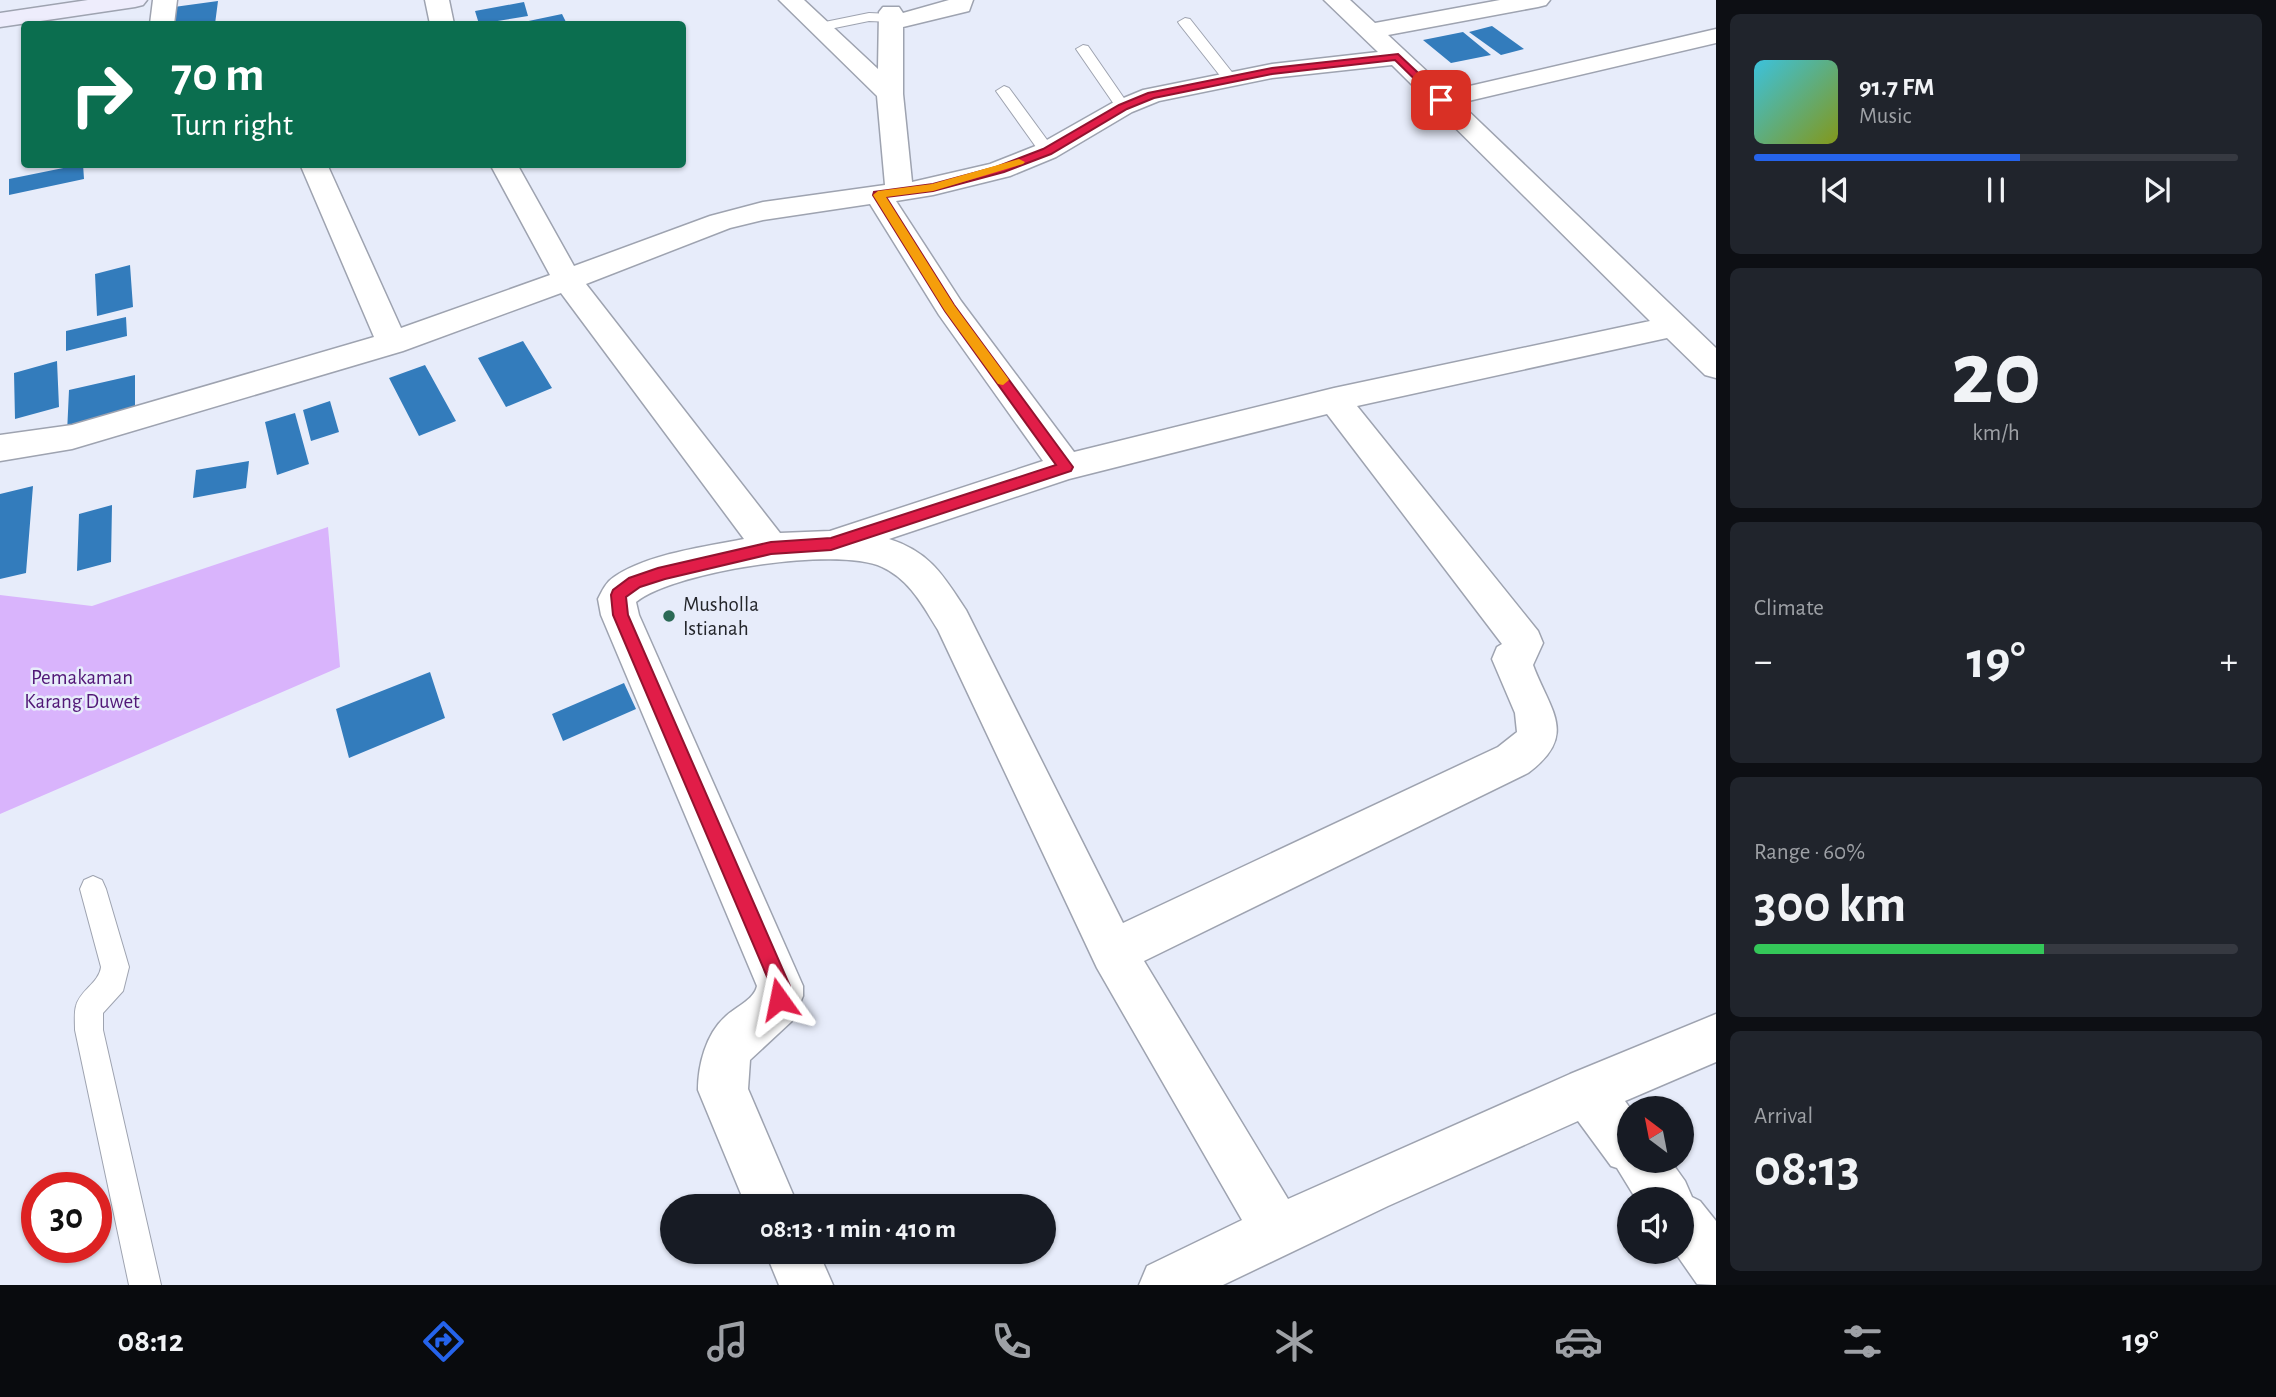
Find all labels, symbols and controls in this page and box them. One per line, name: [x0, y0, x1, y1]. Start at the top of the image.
icon: right: [56, 49, 147, 140]
text: 70 m: [171, 51, 265, 100]
pin: [1411, 70, 1471, 130]
text: 91.7 FM: [1859, 74, 1934, 100]
icon: arrive: [1422, 81, 1460, 119]
text: Music: [1859, 105, 1911, 128]
text: Turn right: [171, 109, 293, 141]
icon: previous: [1816, 171, 1854, 209]
icon: pause: [1977, 171, 2015, 209]
icon: next: [2138, 171, 2176, 209]
text: 20: [1951, 329, 2041, 420]
text: km/h: [1972, 422, 2020, 445]
place label: Musholla Istianah: [683, 594, 759, 639]
text: Climate: [1754, 597, 1824, 620]
marker: Musholla Istianah: [661, 608, 677, 624]
text: 19°: [1966, 635, 2026, 687]
text: −: [1754, 643, 1772, 681]
text: +: [2220, 643, 2238, 681]
park label: Pemakaman Karang Duwet: [24, 667, 140, 712]
text: Range · 60%: [1754, 841, 1865, 864]
text: 300 km: [1754, 879, 1906, 931]
position arrow: [742, 962, 816, 1036]
north arrow: [1617, 1096, 1694, 1172]
map controls: [1617, 1096, 1694, 1264]
text: Arrival: [1754, 1105, 1813, 1128]
text: 08:13: [1754, 1143, 1860, 1195]
speed limit sign: 30: [21, 1172, 112, 1263]
button: sound: [1617, 1187, 1694, 1264]
text: 08:13 · 1 min · 410 m: [760, 1216, 956, 1242]
icon: directions: [419, 1317, 468, 1366]
icon: music: [703, 1317, 752, 1366]
icon: phone: [987, 1317, 1036, 1366]
icon: climate: [1270, 1317, 1319, 1366]
icon: car: [1554, 1317, 1603, 1366]
icon: filters: [1838, 1317, 1887, 1366]
text: 08:12: [117, 1325, 184, 1357]
text: 19°: [2122, 1325, 2159, 1357]

